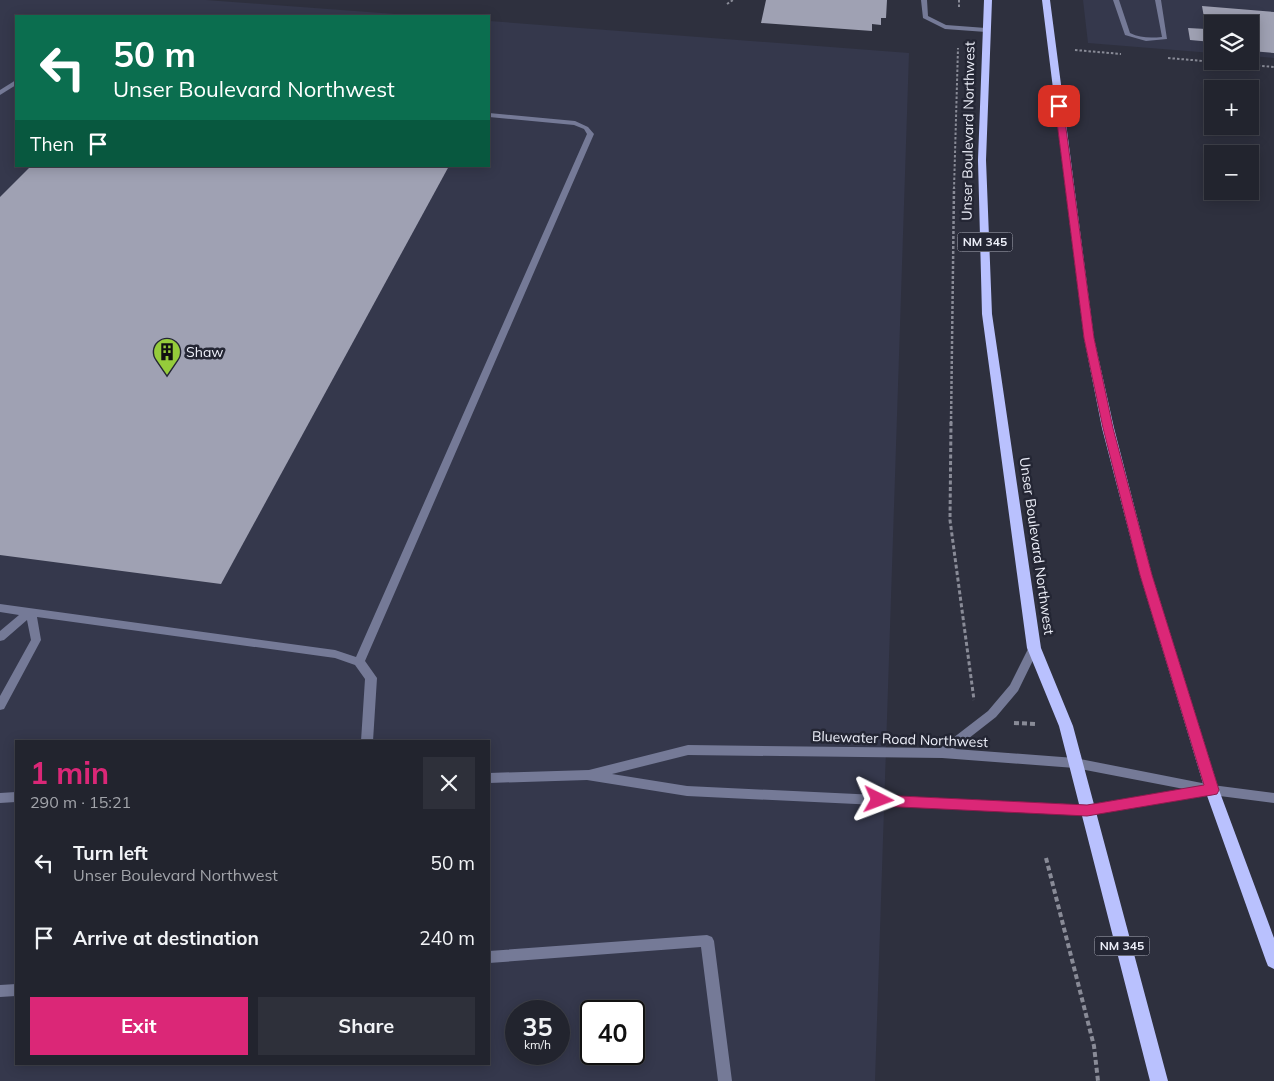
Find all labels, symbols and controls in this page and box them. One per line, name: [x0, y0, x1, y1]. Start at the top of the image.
map controls: [1204, 15, 1259, 200]
button: layers: [1204, 15, 1259, 70]
text: 50 m: [113, 32, 196, 76]
icon: left: [30, 35, 95, 100]
street label: Unser Boulevard Northwest: [957, 41, 979, 221]
text: Unser Boulevard Northwest: [113, 75, 395, 103]
button: +: [1204, 80, 1259, 135]
pin: [1038, 85, 1080, 127]
icon: arrive: [1045, 92, 1073, 120]
icon: arrive: [84, 130, 112, 158]
text: Then: [30, 132, 74, 156]
button: −: [1204, 145, 1259, 200]
road number: NM 345: [958, 232, 1012, 252]
building icon: Shaw: [152, 337, 182, 376]
place label: Shaw: [186, 343, 223, 361]
street label: Unser Boulevard Northwest: [1016, 456, 1058, 636]
street label: Bluewater Road Northwest: [812, 727, 989, 751]
text: 1 min: [30, 754, 109, 792]
button: close: [423, 757, 475, 809]
position arrow: [852, 773, 904, 825]
text: 290 m · 15:21: [30, 792, 131, 812]
text: Turn left: [73, 841, 148, 865]
icon: left: [30, 849, 58, 877]
text: 50 m: [431, 851, 475, 875]
text: Unser Boulevard Northwest: [73, 865, 278, 885]
icon: arrive: [30, 924, 58, 952]
text: Arrive at destination: [73, 926, 259, 950]
text: 240 m: [419, 926, 475, 950]
road number: NM 345: [1094, 936, 1150, 956]
button: Exit: [30, 997, 248, 1055]
button: Share: [258, 997, 475, 1055]
speed limit sign: 40: [580, 1000, 645, 1065]
text: 35: [522, 1011, 553, 1042]
text: km/h: [524, 1037, 551, 1052]

